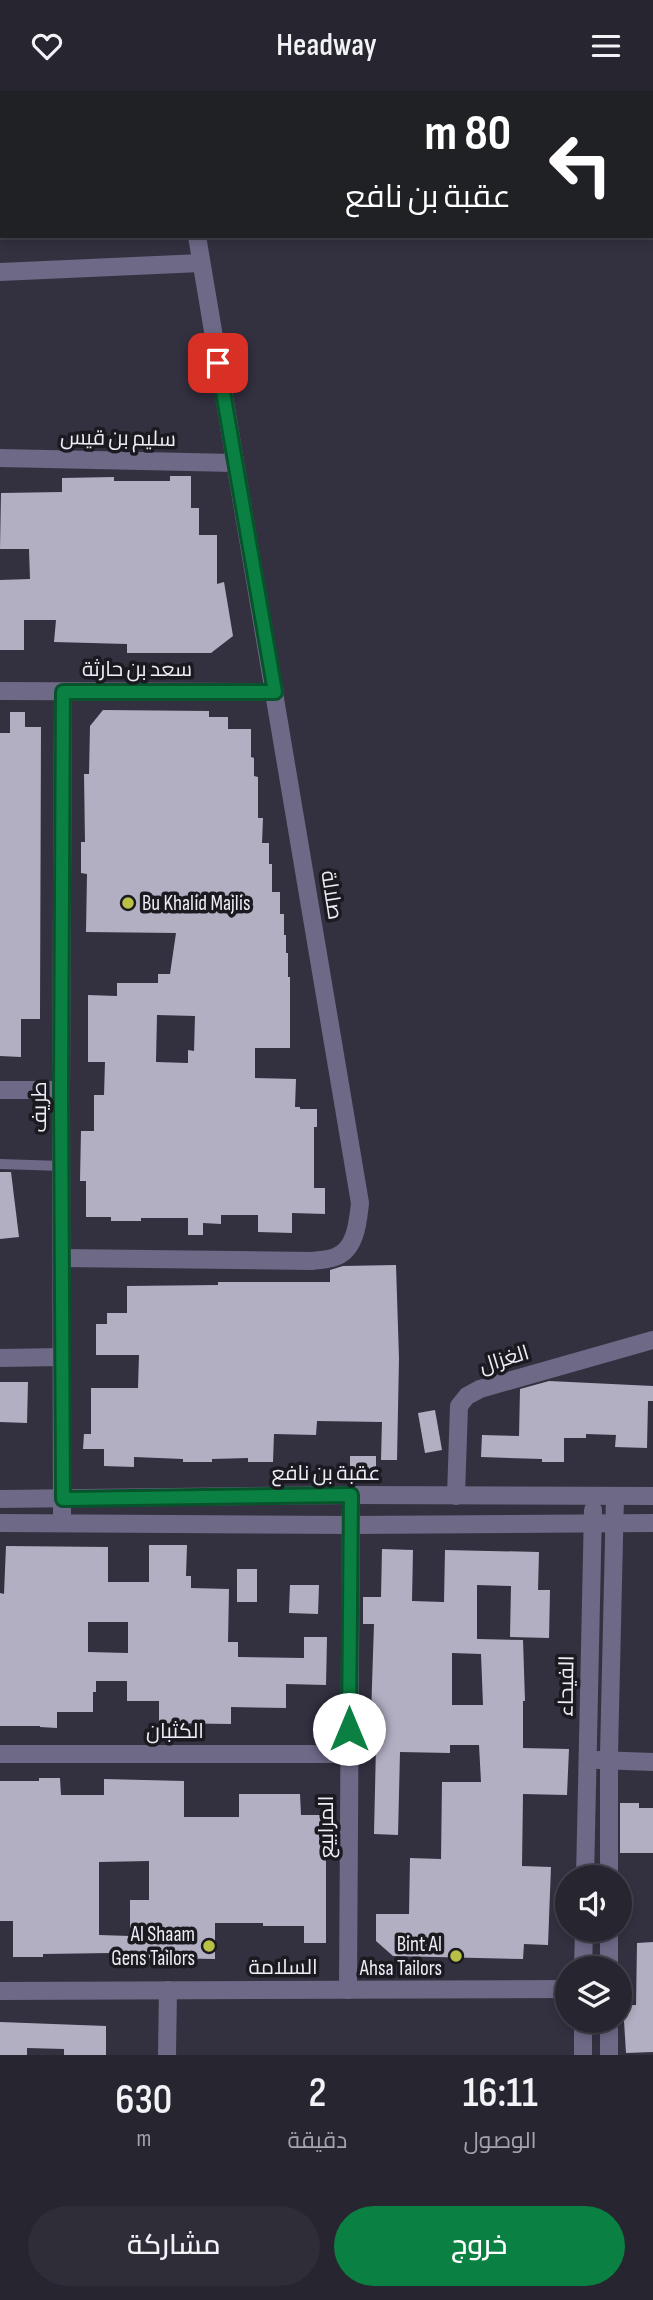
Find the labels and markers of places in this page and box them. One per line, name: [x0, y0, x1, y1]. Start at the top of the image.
pin: [188, 333, 248, 393]
place label: Bu Khalid Majlis: [142, 891, 251, 916]
marker: Bu Khalid Majlis: [120, 895, 136, 911]
place label: Al Shaam Gens Tailors: [111, 1922, 195, 1971]
place label: Bint Al Ahsa Tailors: [359, 1932, 442, 1981]
marker: Al Shaam Gens Tailors: [201, 1938, 217, 1954]
marker: Bint Al Ahsa Tailors: [448, 1948, 464, 1964]

